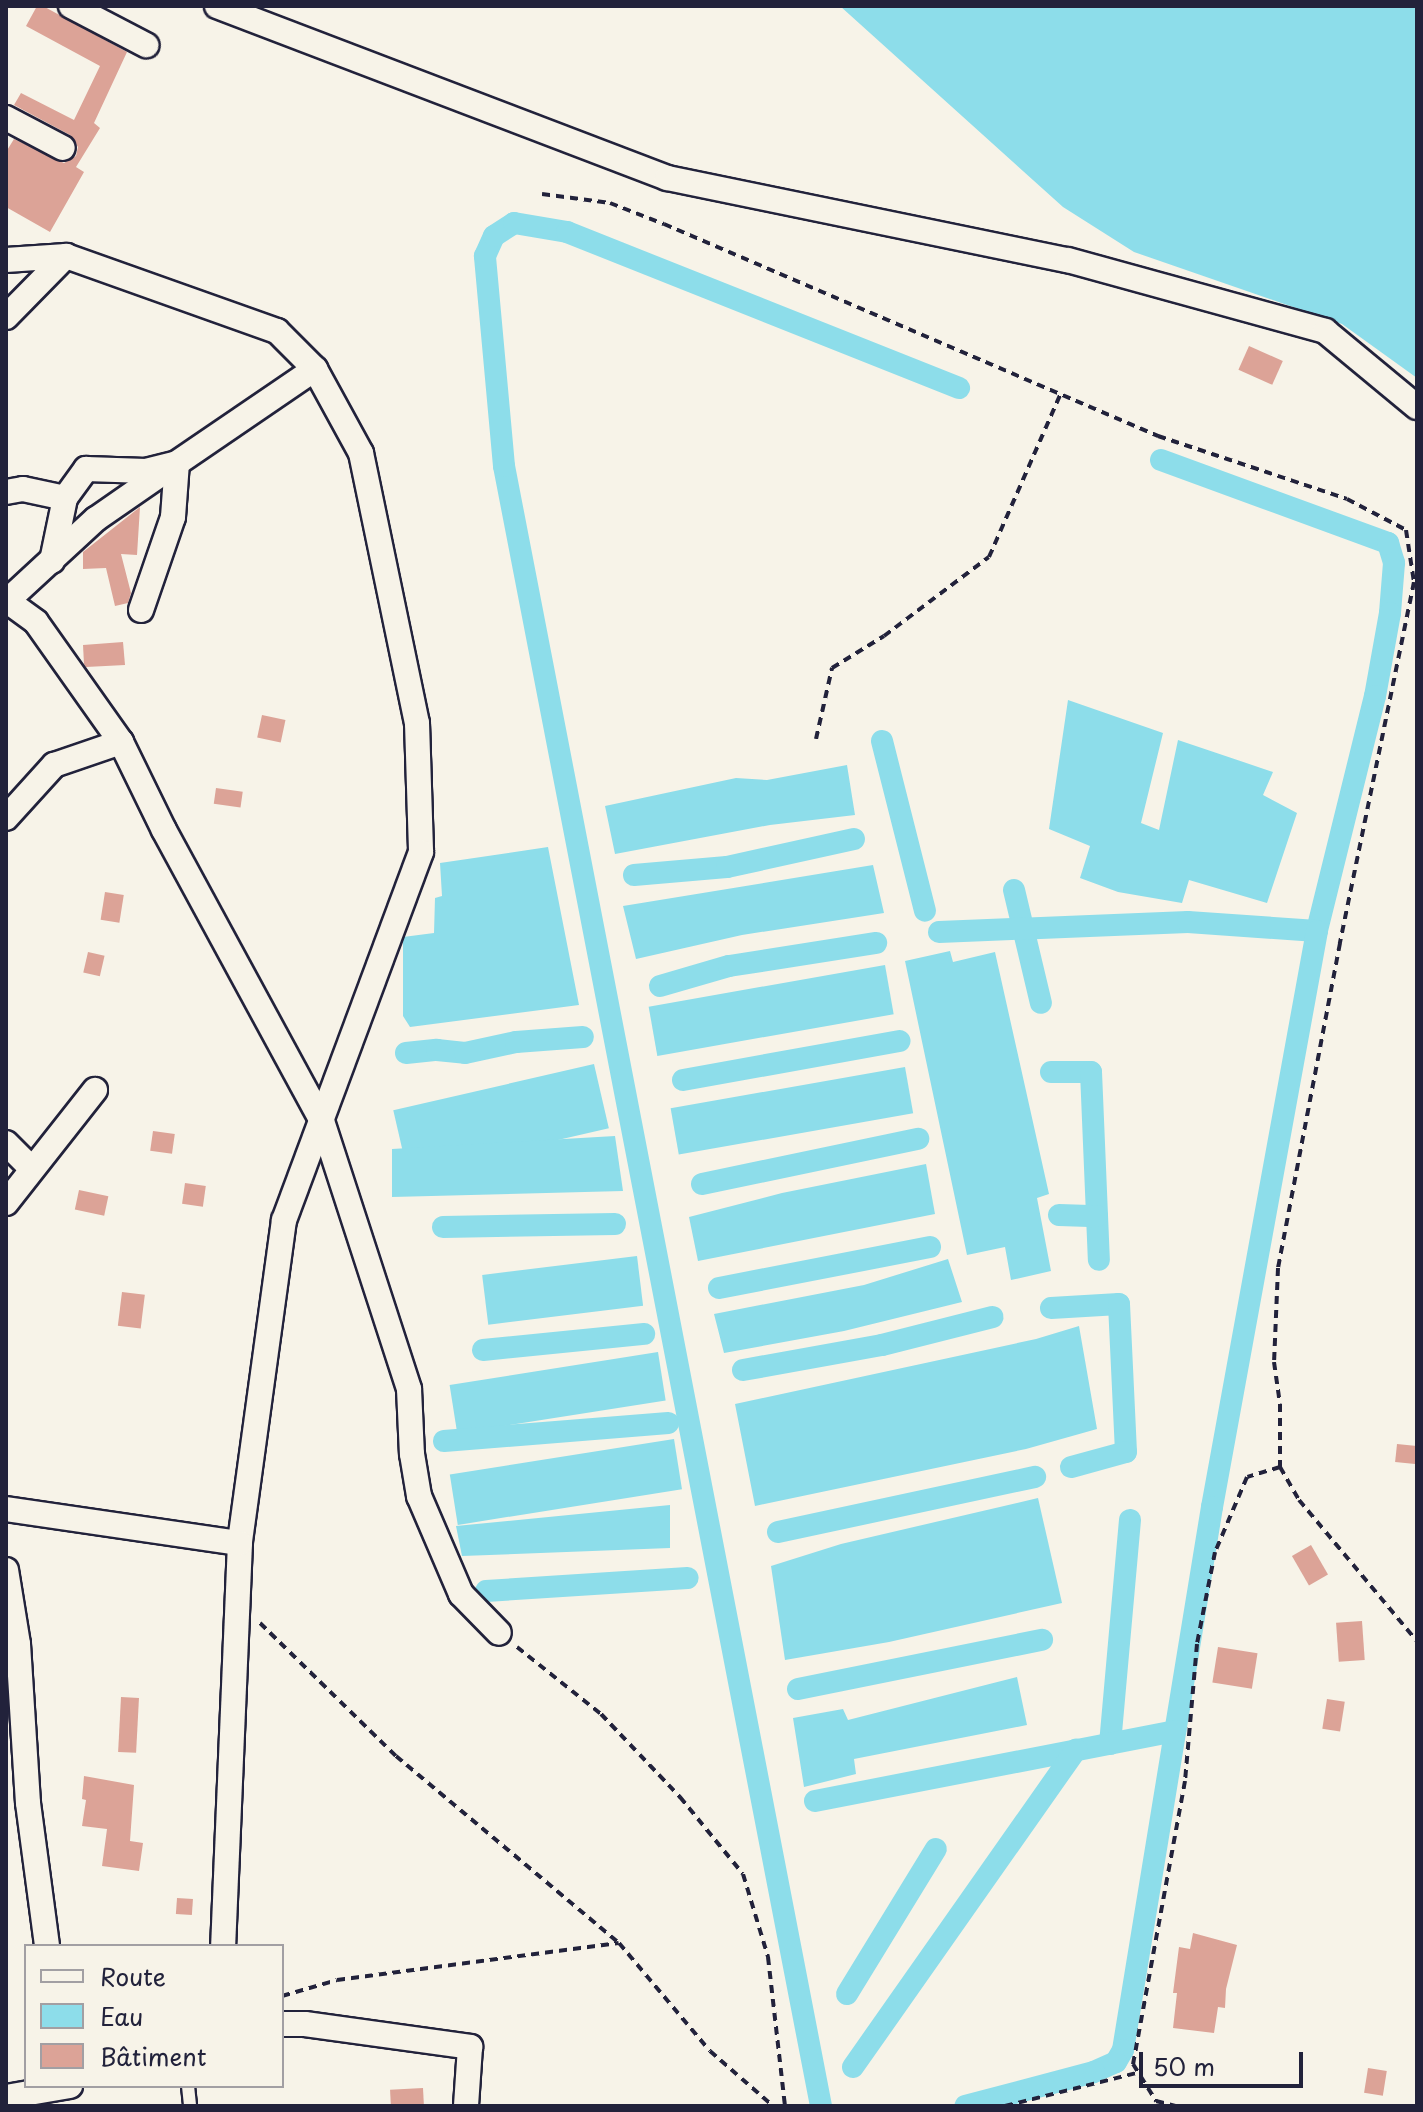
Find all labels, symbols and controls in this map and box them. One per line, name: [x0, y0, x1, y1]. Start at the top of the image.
legend: [24, 1944, 284, 2088]
text: Route: [100, 1958, 166, 1994]
text: Eau: [100, 1998, 143, 2034]
scale bar: [1143, 2036, 1307, 2086]
text: Bâtiment: [100, 2038, 207, 2074]
text: 50 m: [1153, 2048, 1215, 2084]

